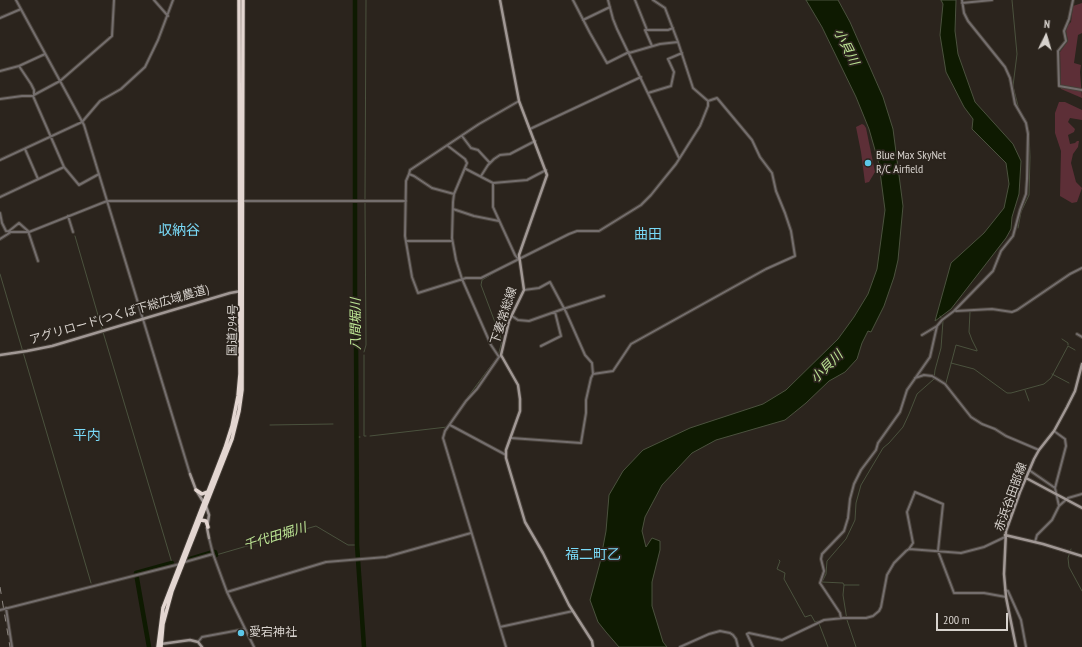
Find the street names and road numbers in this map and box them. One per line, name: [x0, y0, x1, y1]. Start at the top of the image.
street label: アグリロード(つくば下総広域農道): [28, 283, 210, 347]
street label: 下妻常総線: [488, 285, 520, 347]
street label: 国道294号: [225, 304, 241, 356]
street label: 赤浜谷田部線: [992, 461, 1030, 533]

